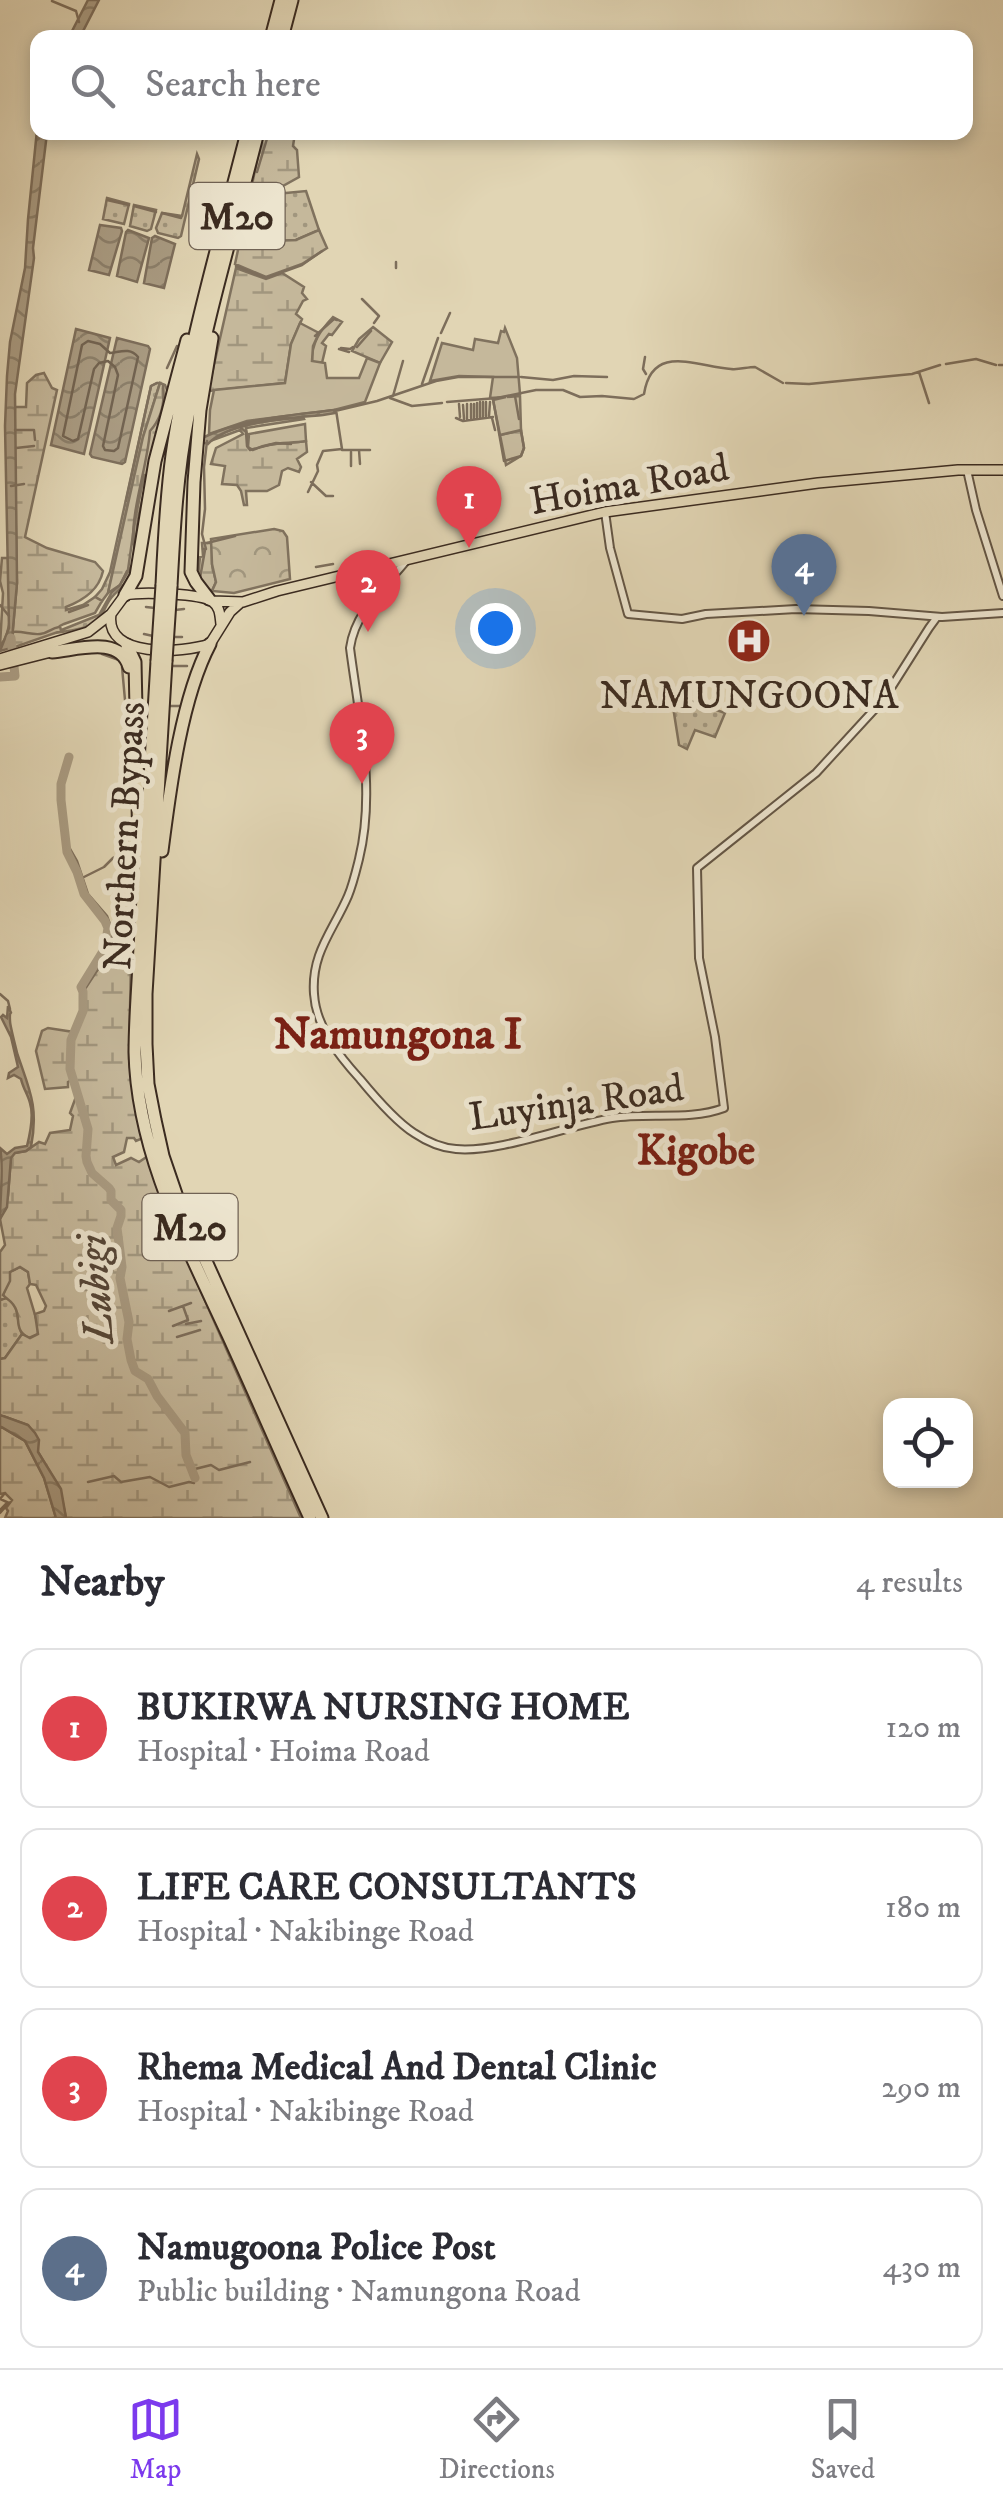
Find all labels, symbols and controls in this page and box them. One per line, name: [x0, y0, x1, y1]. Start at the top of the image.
search box: [30, 30, 973, 140]
icon: search: [65, 58, 120, 113]
text: Search here: [145, 61, 321, 109]
road number: M20: [190, 183, 284, 249]
street label: Hoima Road: [526, 444, 733, 528]
pin: 1: [436, 466, 502, 548]
pin: 4: [772, 534, 836, 616]
pin: 2: [336, 550, 400, 632]
your location: [470, 603, 521, 654]
hospital icon: NAMUNGOONA: [726, 618, 772, 664]
place label: NAMUNGOONA: [600, 672, 899, 722]
street label: Northern Bypass: [94, 701, 158, 972]
pin: 3: [330, 702, 394, 784]
district label: Namungona I: [274, 1007, 522, 1063]
street label: Luyinja Road: [466, 1064, 687, 1144]
district label: Kigobe: [637, 1126, 755, 1178]
road number: M20: [142, 1194, 238, 1260]
water label: Lubigi: [67, 1231, 127, 1347]
map controls: [883, 1398, 973, 1488]
button: locate: [883, 1398, 973, 1488]
text: Nearby: [40, 1557, 164, 1609]
text: 4 results: [856, 1563, 963, 1603]
text: BUKIRWA NURSING HOME: [137, 1684, 630, 1732]
text: 1: [69, 1708, 80, 1748]
text: 120 m: [885, 1708, 961, 1748]
text: Hospital · Hoima Road: [137, 1732, 430, 1772]
text: LIFE CARE CONSULTANTS: [137, 1864, 637, 1912]
text: 2: [67, 1888, 82, 1928]
text: 180 m: [885, 1888, 961, 1928]
text: Hospital · Nakibinge Road: [137, 1912, 474, 1952]
text: Rhema Medical And Dental Clinic: [137, 2044, 657, 2092]
text: 3: [69, 2068, 80, 2108]
text: 290 m: [881, 2068, 961, 2108]
text: Hospital · Nakibinge Road: [137, 2092, 474, 2132]
text: Namugoona Police Post: [137, 2224, 496, 2272]
text: 4: [65, 2248, 84, 2288]
text: 430 m: [883, 2248, 961, 2288]
text: Public building · Namungona Road: [137, 2272, 580, 2312]
tab: Map: [128, 2392, 183, 2487]
tab: Directions: [439, 2392, 555, 2487]
tab: Saved: [811, 2392, 875, 2487]

